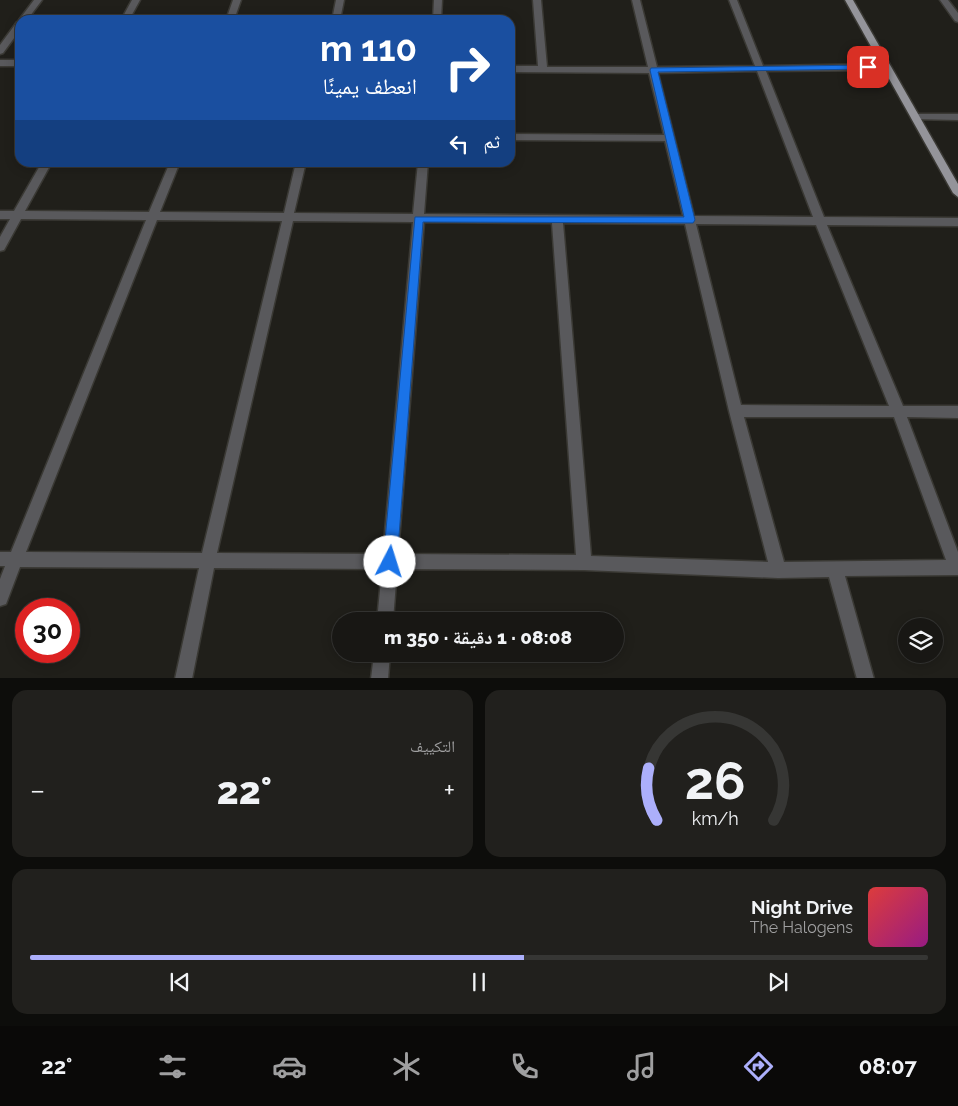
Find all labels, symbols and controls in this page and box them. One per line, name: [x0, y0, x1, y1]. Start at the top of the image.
text: 110 m: [320, 28, 417, 69]
icon: right: [435, 35, 500, 100]
pin: [847, 46, 889, 88]
icon: arrive: [854, 53, 882, 81]
text: انعطف يمينًا: [323, 73, 417, 99]
icon: left: [445, 130, 473, 158]
text: ثم: [483, 130, 500, 152]
position arrow: [363, 535, 415, 587]
speed limit sign: 30: [15, 598, 80, 663]
map controls: [898, 618, 943, 663]
button: layers: [898, 618, 943, 663]
text: 08:08 · 1 دقيقة · 350 m: [384, 626, 572, 648]
text: التكييف: [410, 737, 455, 756]
text: 26: [685, 750, 746, 811]
text: 22°: [217, 768, 272, 813]
text: −: [30, 774, 45, 807]
text: +: [443, 774, 455, 807]
text: km/h: [692, 808, 739, 829]
text: Night Drive: [751, 896, 853, 918]
text: The Halogens: [750, 918, 853, 937]
icon: previous: [166, 968, 194, 996]
icon: pause: [465, 968, 493, 996]
icon: next: [764, 968, 792, 996]
icon: filters: [155, 1049, 190, 1084]
icon: car: [272, 1049, 307, 1084]
icon: climate: [389, 1049, 424, 1084]
icon: phone: [507, 1049, 542, 1084]
icon: music: [624, 1049, 659, 1084]
icon: directions: [741, 1049, 776, 1084]
text: 22°: [41, 1053, 72, 1079]
text: 08:07: [859, 1053, 917, 1079]

